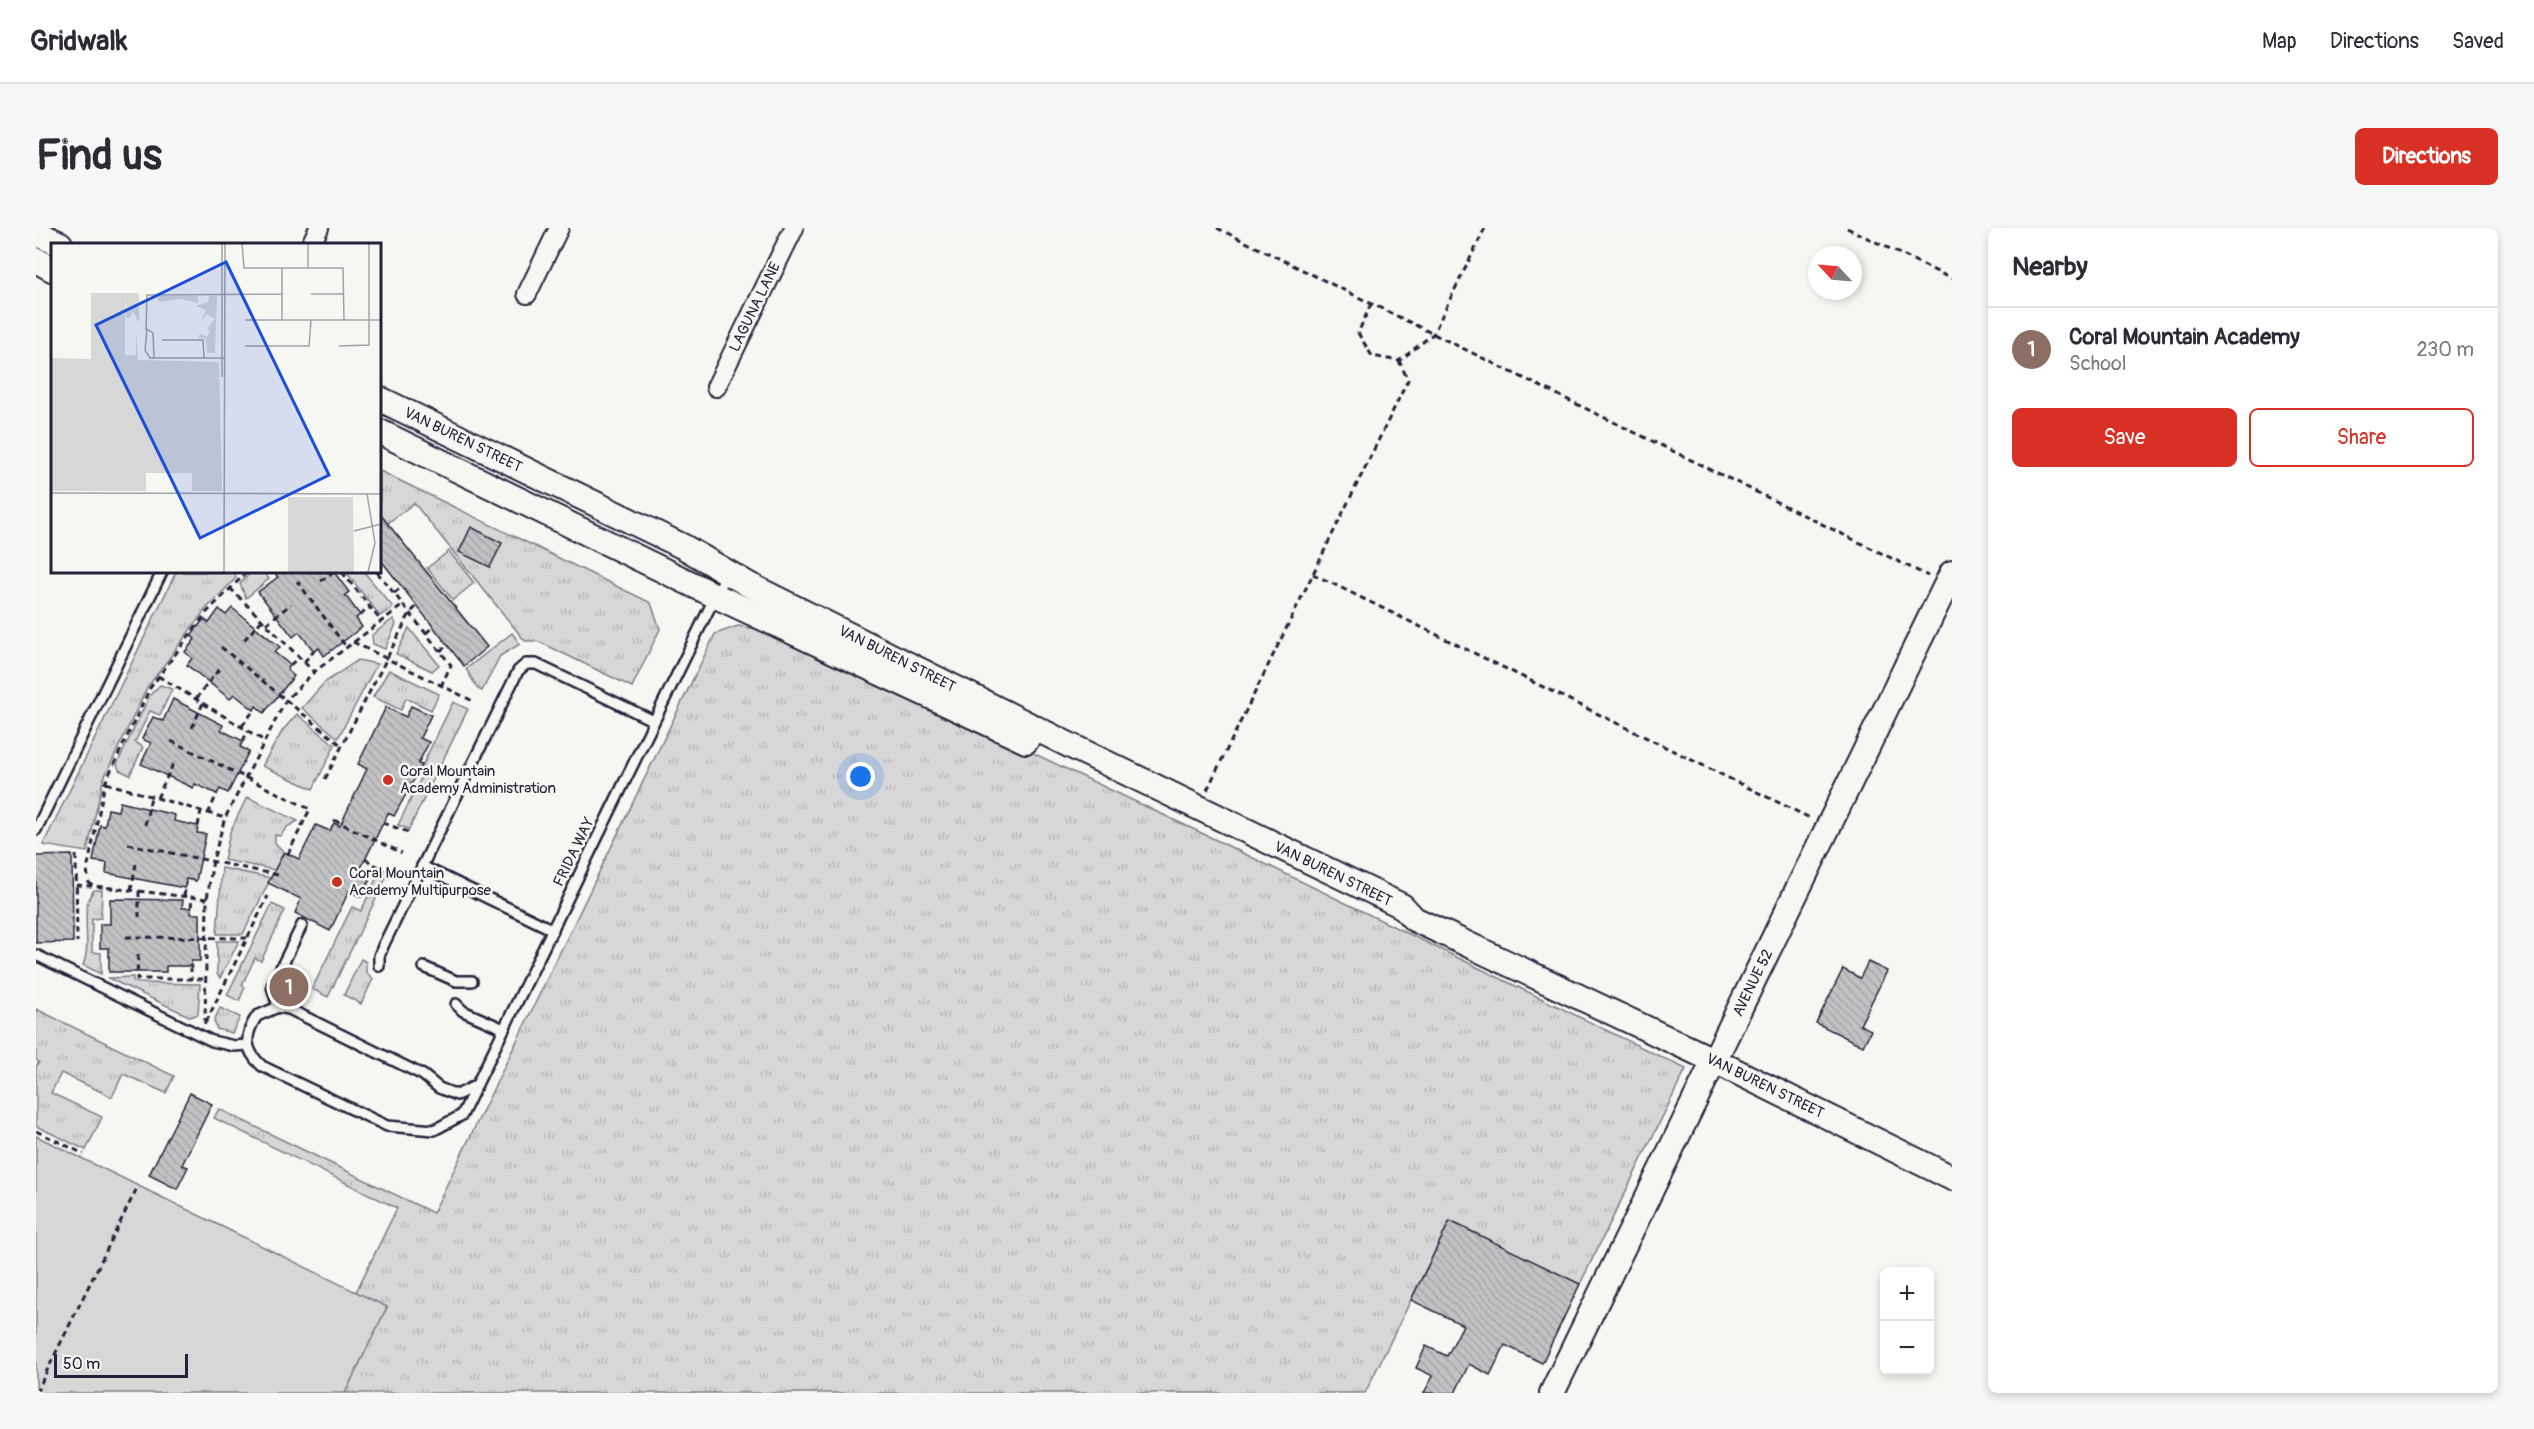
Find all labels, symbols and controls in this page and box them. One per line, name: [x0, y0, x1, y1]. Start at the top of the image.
text: Gridwalk: [30, 24, 128, 59]
text: Map: [2262, 28, 2297, 55]
text: Directions: [2330, 28, 2419, 55]
text: Saved: [2452, 28, 2504, 55]
button: Directions: [2355, 128, 2498, 185]
text: Find us: [36, 130, 162, 182]
inset map: [51, 243, 381, 573]
north arrow: [1808, 246, 1862, 300]
text: Nearby: [2012, 251, 2088, 283]
street label: LAGUNA LANE: [725, 259, 785, 355]
text: Coral Mountain Academy: [2069, 323, 2300, 351]
text: 1: [2028, 337, 2035, 362]
text: 230 m: [2417, 337, 2474, 362]
text: School: [2069, 351, 2126, 376]
street label: VAN BUREN STREET: [401, 403, 525, 477]
button: Save: [2012, 408, 2237, 467]
button: Share: [2249, 408, 2474, 467]
street label: VAN BUREN STREET: [835, 621, 959, 697]
place label: Coral Mountain Academy Administration: [400, 762, 556, 798]
your location: [846, 762, 875, 791]
marker: Coral Mountain Academy Administration: [381, 773, 395, 787]
street label: FRIDA WAY: [549, 814, 599, 890]
street label: VAN BUREN STREET: [1271, 837, 1395, 911]
place label: Coral Mountain Academy Multipurpose: [349, 864, 492, 900]
marker: Coral Mountain Academy Multipurpose: [330, 875, 344, 889]
street label: AVENUE 52: [1729, 946, 1777, 1020]
pin: 1: [270, 964, 308, 1010]
street label: VAN BUREN STREET: [1703, 1049, 1827, 1123]
map controls: [1880, 1267, 1934, 1375]
button: +: [1880, 1267, 1934, 1321]
button: −: [1880, 1321, 1934, 1375]
scale bar: [54, 1351, 188, 1378]
text: 50 m: [63, 1354, 100, 1374]

